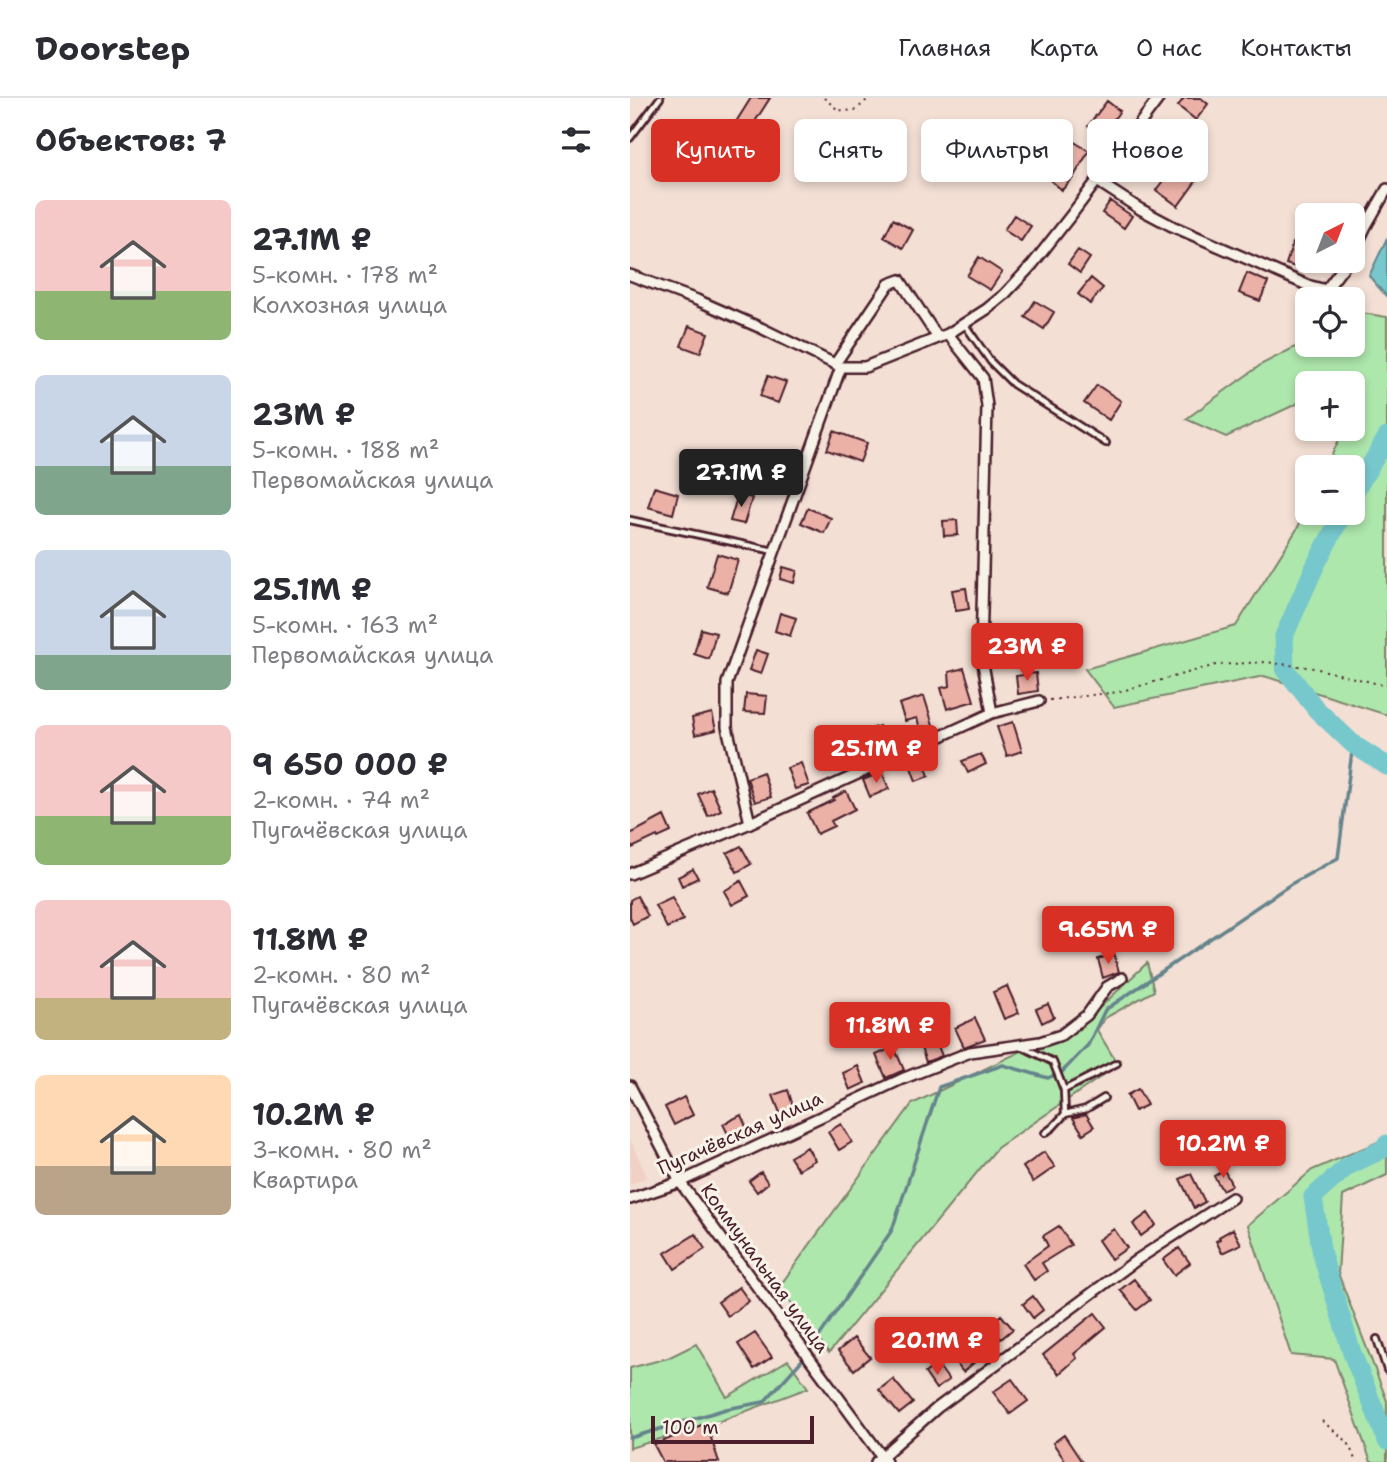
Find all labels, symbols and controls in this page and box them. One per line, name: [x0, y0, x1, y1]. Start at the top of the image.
text: Doorstep: [35, 26, 190, 71]
text: Главная: [898, 32, 991, 64]
text: Карта: [1029, 32, 1098, 64]
text: О нас: [1136, 32, 1202, 64]
text: Контакты: [1240, 32, 1352, 64]
chip: Купить: [651, 119, 780, 182]
chip: Снять: [794, 119, 907, 182]
chip: Фильтры: [921, 119, 1073, 182]
chip: Новое: [1087, 119, 1208, 182]
text: Объектов: 7: [35, 120, 227, 161]
icon: filters: [557, 121, 595, 159]
north arrow: [1295, 203, 1365, 273]
map controls: [1295, 203, 1365, 525]
text: 27.1M ₽: [252, 219, 372, 260]
icon: home: [91, 228, 175, 312]
text: 5-комн. · 178 m²: [252, 260, 438, 290]
button: locate: [1295, 287, 1365, 357]
text: Колхозная улица: [252, 290, 447, 320]
button: +: [1295, 371, 1365, 441]
text: 23M ₽: [252, 394, 356, 435]
icon: home: [91, 403, 175, 487]
text: 5-комн. · 188 m²: [252, 435, 439, 465]
pin: 27.1M ₽: [676, 450, 806, 509]
button: −: [1295, 455, 1365, 525]
text: 27.1M ₽: [695, 457, 787, 487]
text: Первомайская улица: [252, 465, 493, 495]
text: 25.1M ₽: [252, 569, 372, 610]
icon: home: [91, 578, 175, 662]
text: 5-комн. · 163 m²: [252, 610, 438, 640]
pin: 23M ₽: [978, 624, 1076, 683]
text: 23M ₽: [987, 631, 1067, 661]
text: Первомайская улица: [252, 640, 493, 670]
pin: 25.1M ₽: [811, 726, 941, 785]
text: 25.1M ₽: [830, 733, 922, 763]
text: 9 650 000 ₽: [252, 744, 448, 785]
icon: home: [91, 753, 175, 837]
text: 2-комн. · 74 m²: [252, 785, 430, 815]
text: Пугачёвская улица: [252, 815, 468, 845]
pin: 9.65M ₽: [1043, 906, 1173, 966]
text: 9.65M ₽: [1058, 914, 1158, 944]
text: 11.8M ₽: [252, 919, 368, 960]
icon: home: [91, 928, 175, 1012]
text: 2-комн. · 80 m²: [252, 960, 431, 990]
text: Пугачёвская улица: [252, 990, 468, 1020]
pin: 11.8M ₽: [825, 1002, 955, 1062]
text: 11.8M ₽: [845, 1010, 935, 1040]
street label: Пугачёвская улица: [654, 1085, 827, 1181]
text: 10.2M ₽: [252, 1094, 375, 1135]
icon: home: [91, 1103, 175, 1187]
pin: 10.2M ₽: [1158, 1121, 1288, 1180]
text: 10.2M ₽: [1176, 1128, 1270, 1158]
text: 3-комн. · 80 m²: [252, 1135, 432, 1165]
text: Квартира: [252, 1165, 358, 1195]
street label: Коммунальная улица: [695, 1178, 835, 1358]
pin: 20.1M ₽: [872, 1318, 1002, 1377]
text: 20.1M ₽: [891, 1325, 983, 1355]
scale bar: [651, 1413, 814, 1445]
text: 100 m: [662, 1415, 719, 1440]

